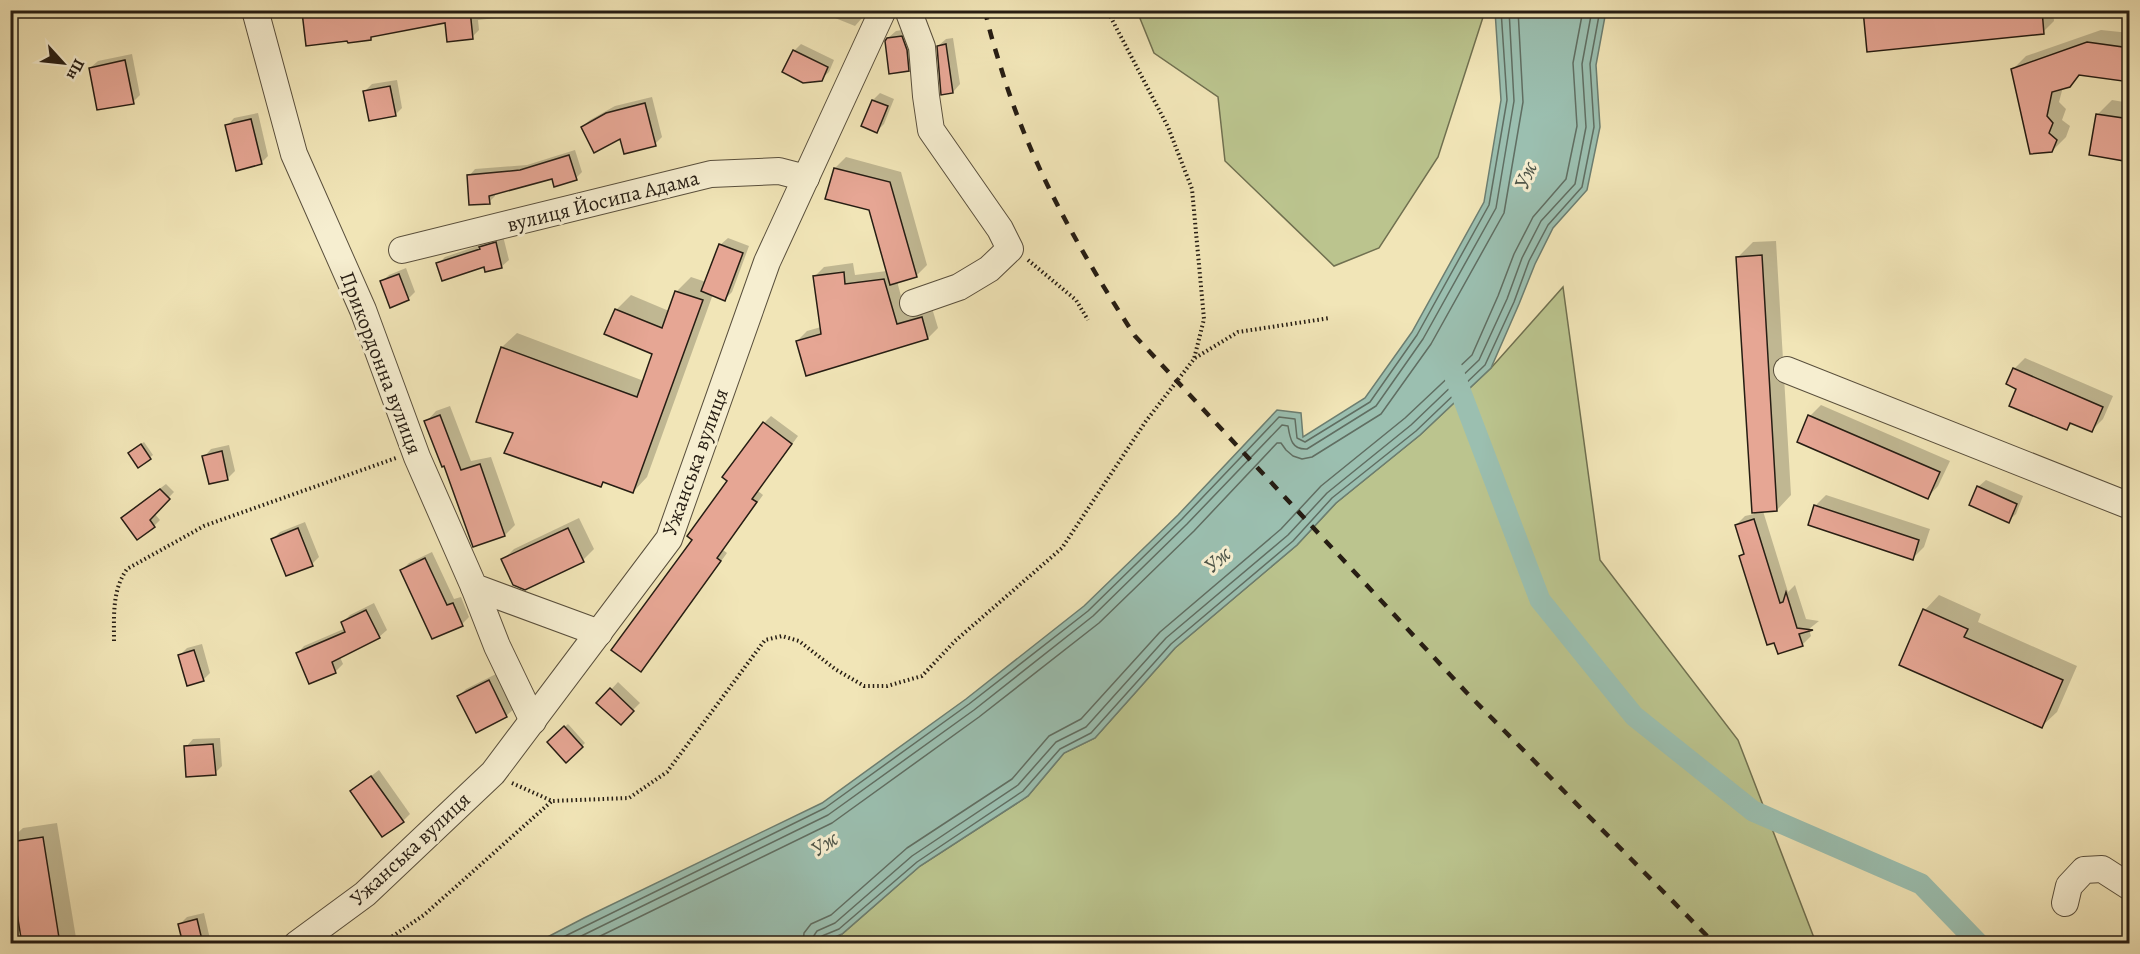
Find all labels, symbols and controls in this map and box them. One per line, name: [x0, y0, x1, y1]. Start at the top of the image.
north arrow: [33, 33, 93, 93]
text: Пн: [61, 55, 90, 84]
water label: Уж: [1507, 156, 1546, 194]
street label: вулиця Йосипа Адама: [504, 163, 702, 238]
street label: Прикордонна вулиця: [333, 268, 429, 458]
street label: Ужанська вулиця: [655, 384, 735, 540]
water label: Уж: [1197, 539, 1239, 580]
street label: Ужанська вулиця: [344, 786, 476, 912]
water label: Уж: [805, 823, 845, 864]

